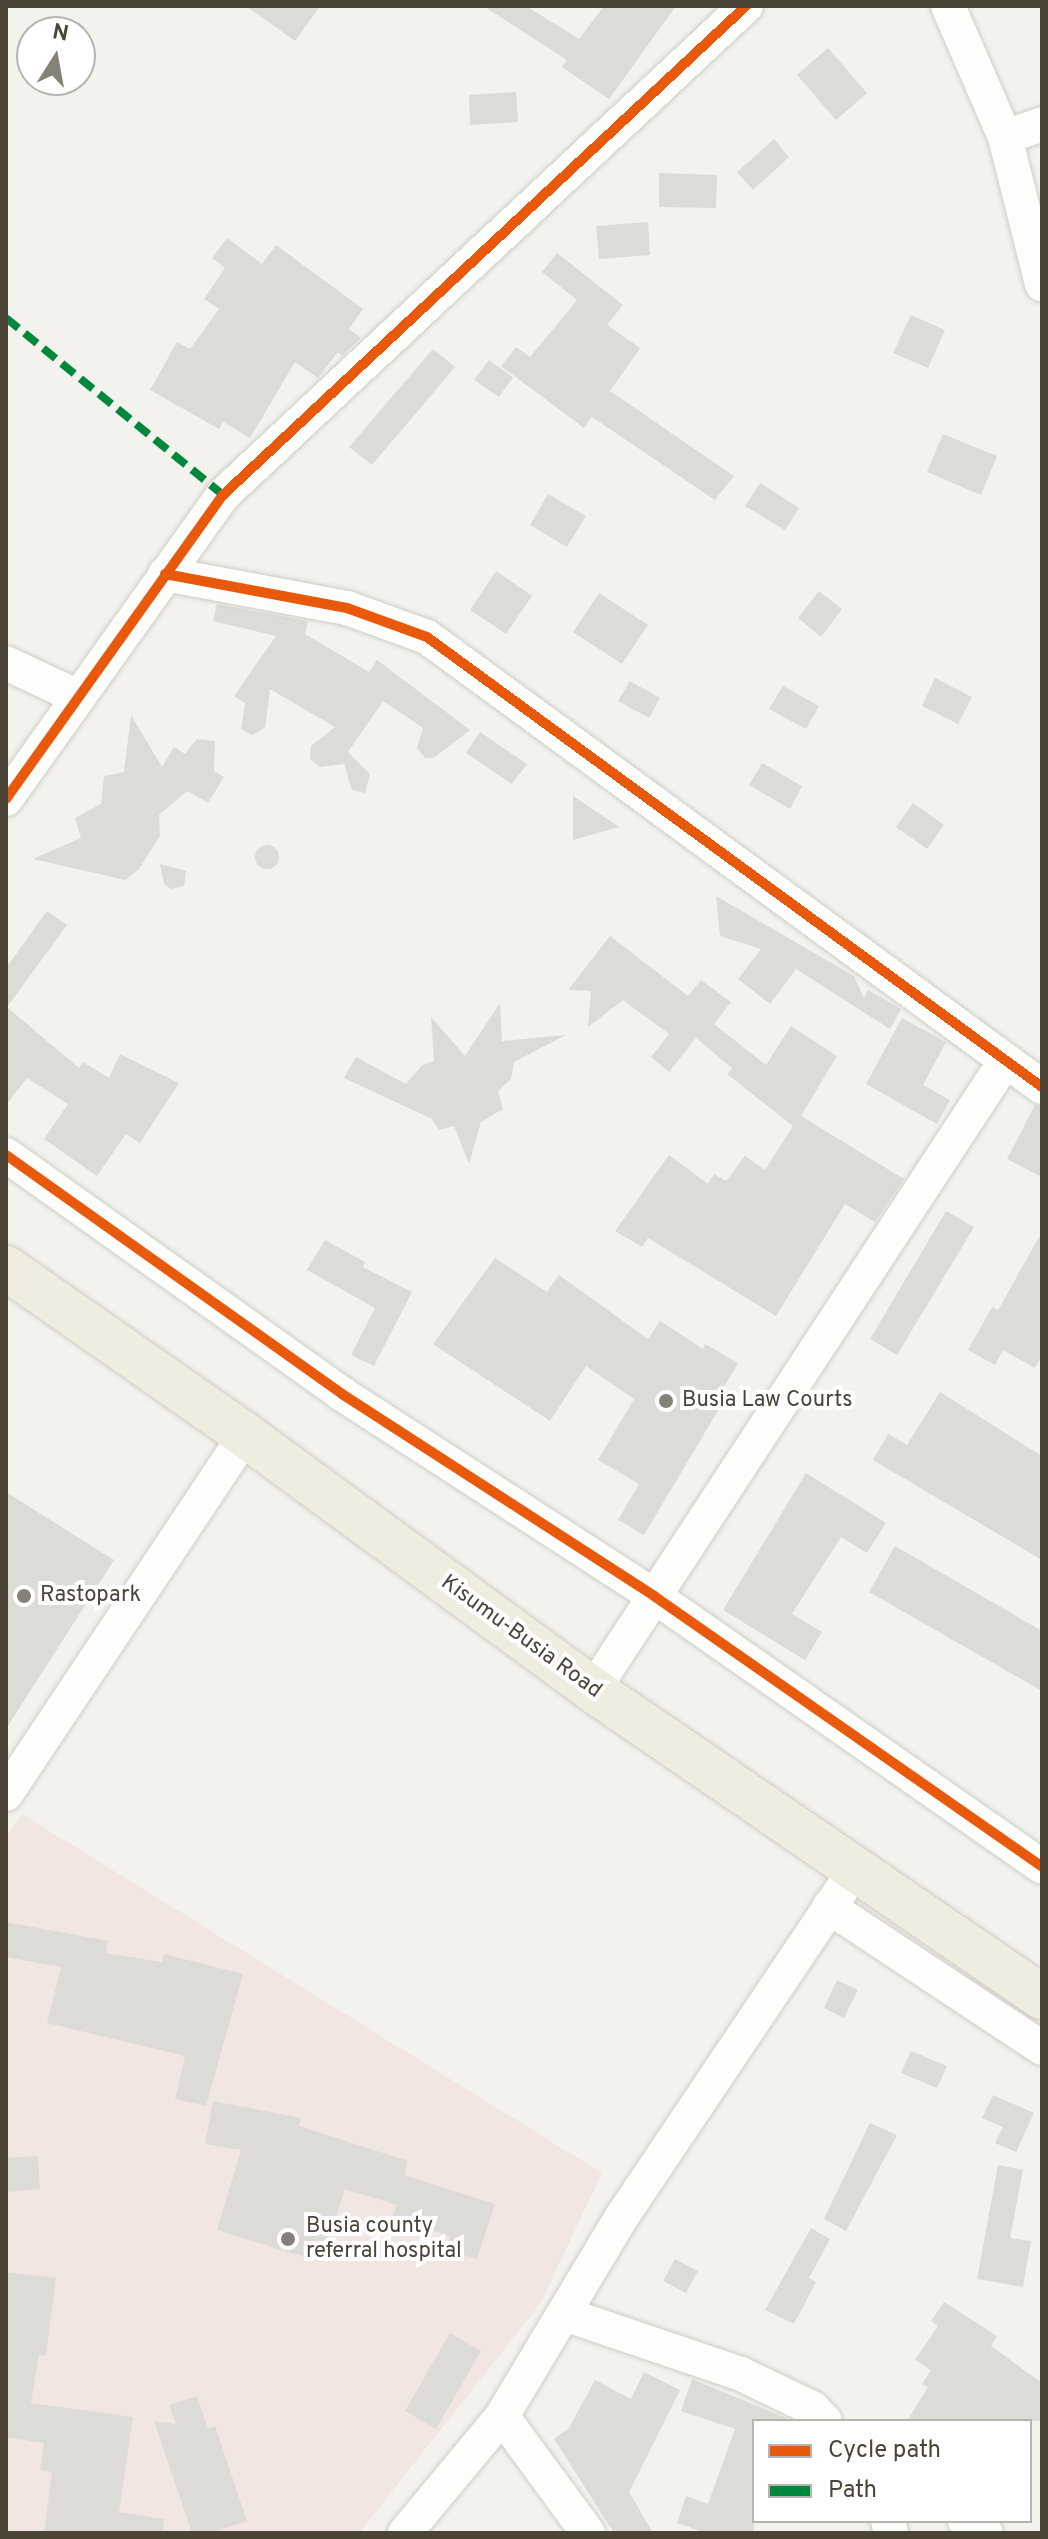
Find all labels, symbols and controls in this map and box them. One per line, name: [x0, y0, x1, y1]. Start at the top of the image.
north arrow: [16, 16, 96, 96]
text: N: [50, 19, 71, 49]
place label: Busia Law Courts: [682, 1388, 852, 1414]
marker: Busia Law Courts: [657, 1392, 675, 1410]
street label: Kisumu-Busia Road: [435, 1570, 607, 1704]
place label: Rastopark: [40, 1583, 141, 1609]
marker: Rastopark: [15, 1587, 33, 1605]
place label: Busia county referral hospital: [306, 2213, 462, 2264]
marker: Busia county referral hospital: [277, 2228, 299, 2250]
legend: [752, 2419, 1032, 2523]
text: Cycle path: [828, 2436, 941, 2466]
text: Path: [828, 2476, 877, 2506]

